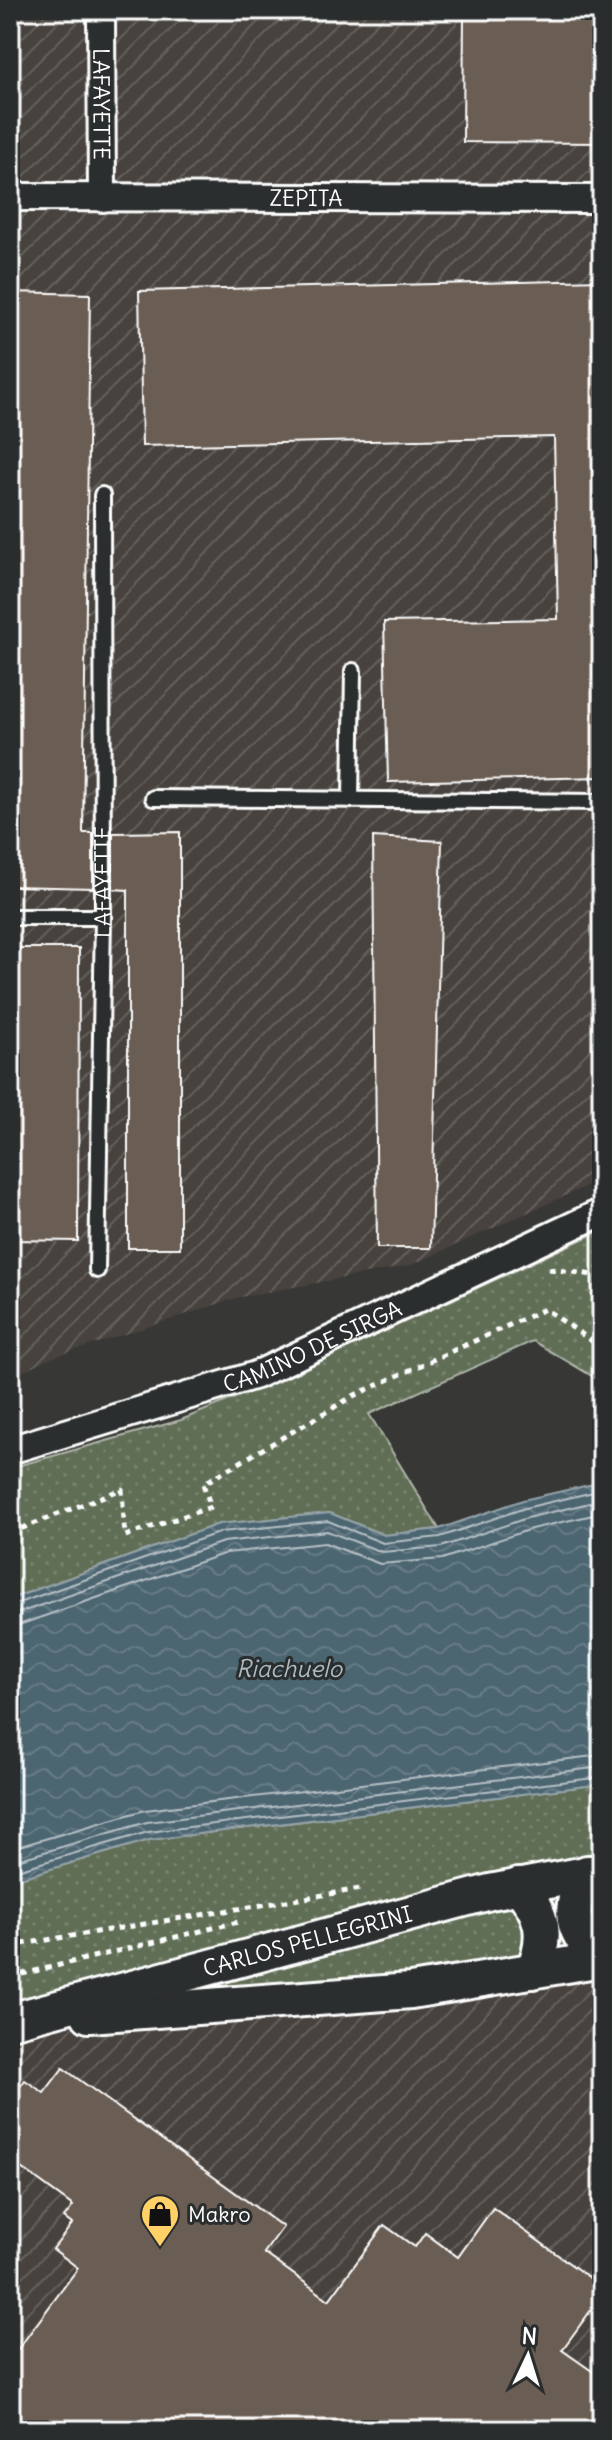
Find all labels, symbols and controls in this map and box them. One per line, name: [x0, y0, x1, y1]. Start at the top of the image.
street label: LAFAYETTE: [87, 48, 116, 160]
street label: ZEPITA: [270, 184, 342, 212]
street label: LAFAYETTE: [89, 826, 117, 938]
street label: CAMINO DE SIRGA: [220, 1294, 406, 1398]
water label: Riachuelo: [236, 1653, 343, 1683]
street label: CARLOS PELLEGRINI: [200, 1900, 415, 1983]
shop icon: Makro: [139, 2193, 181, 2248]
place label: Makro: [188, 2200, 251, 2228]
north arrow: [488, 2316, 568, 2396]
text: N: [521, 2322, 538, 2351]

